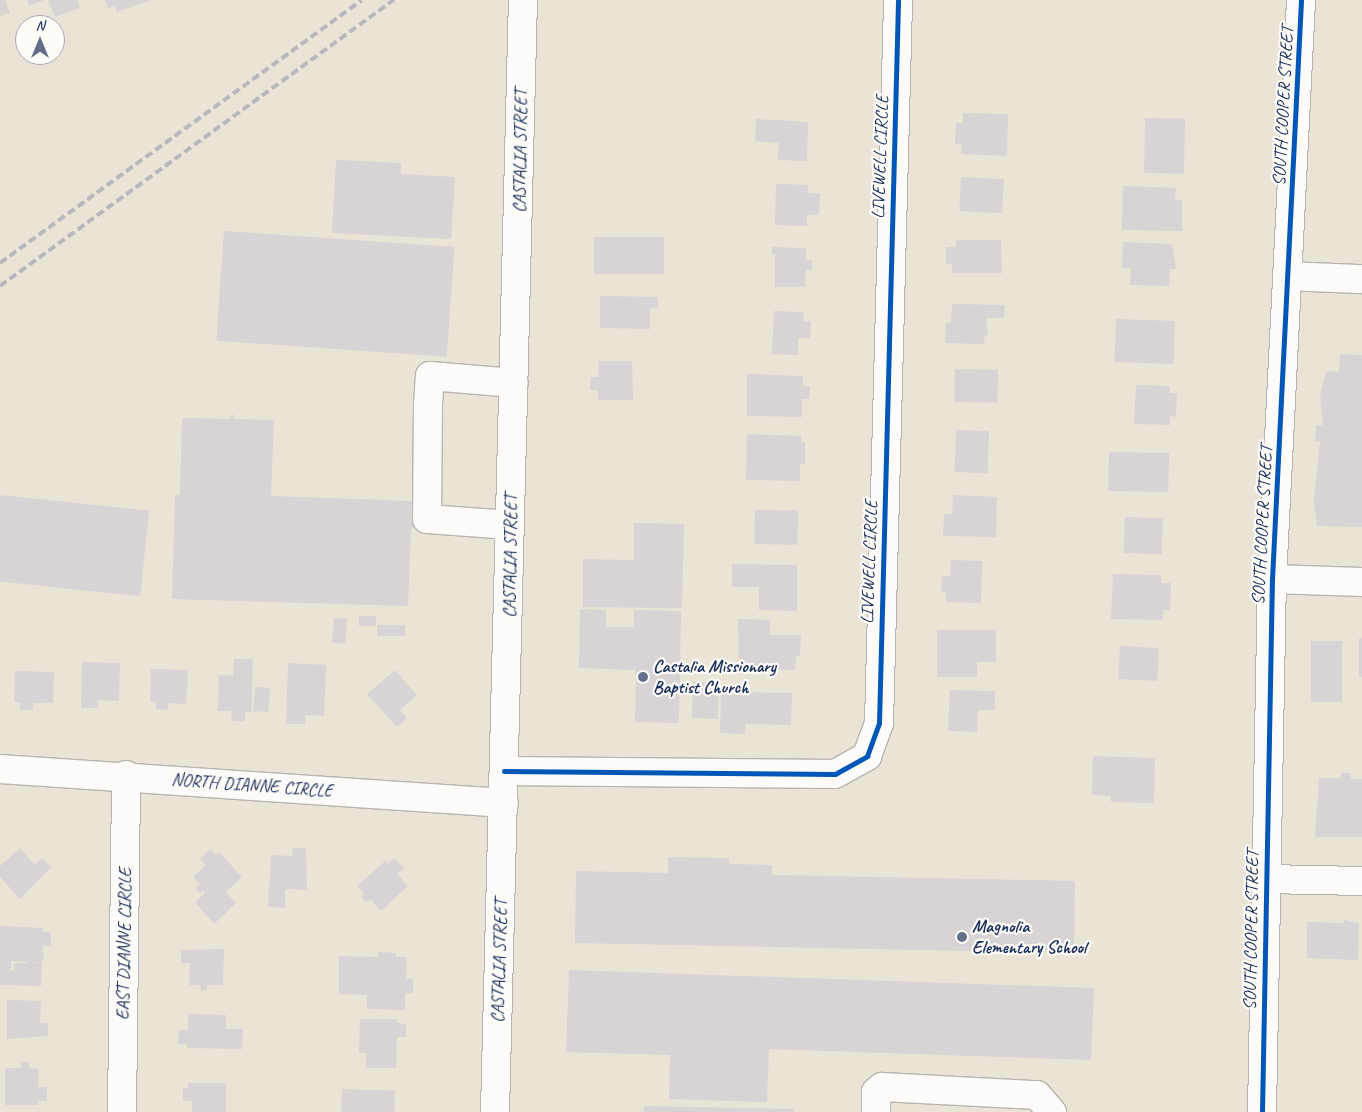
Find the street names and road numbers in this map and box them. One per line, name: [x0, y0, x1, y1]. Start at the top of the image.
street label: SOUTH COOPER STREET: [1268, 25, 1298, 187]
street label: CASTALIA STREET: [508, 89, 532, 213]
street label: LIVEWELL CIRCLE: [867, 95, 893, 219]
street label: SOUTH COOPER STREET: [1247, 444, 1277, 606]
street label: CASTALIA STREET: [498, 494, 522, 618]
street label: LIVEWELL CIRCLE: [856, 500, 882, 624]
street label: NORTH DIANNE CIRCLE: [170, 769, 334, 801]
street label: SOUTH COOPER STREET: [1239, 850, 1263, 1010]
street label: EAST DIANNE CIRCLE: [112, 869, 136, 1019]
street label: CASTALIA STREET: [486, 899, 512, 1023]

